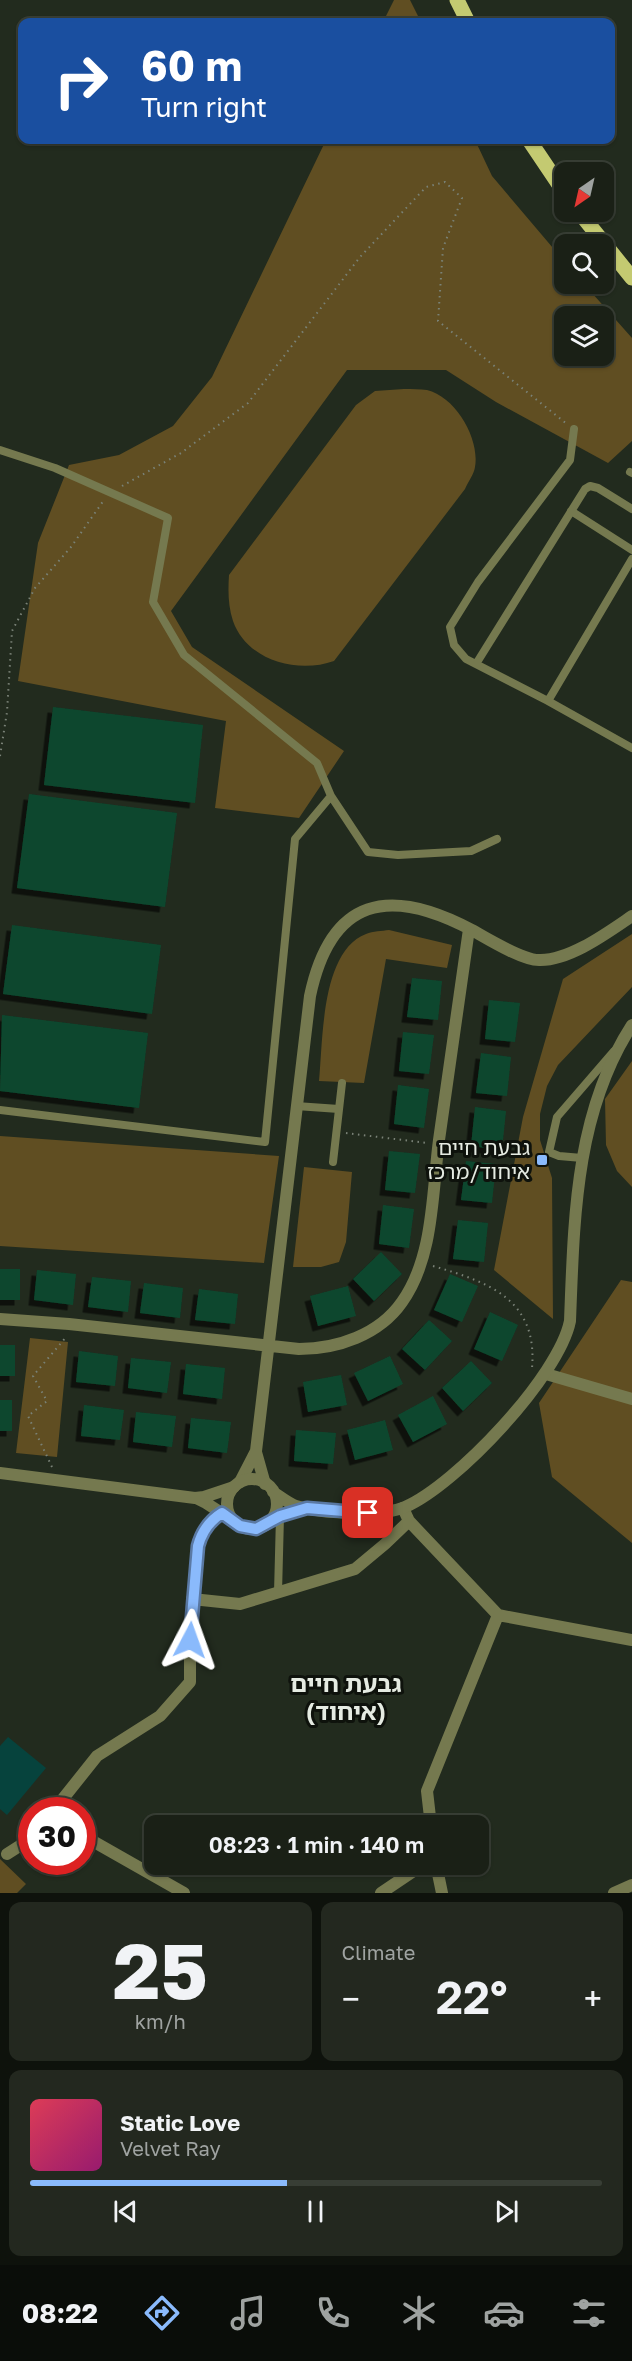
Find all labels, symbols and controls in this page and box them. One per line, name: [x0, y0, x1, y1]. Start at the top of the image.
text: 60 m: [141, 40, 242, 90]
icon: right: [42, 42, 120, 120]
text: Turn right: [141, 91, 267, 123]
north arrow: [554, 162, 614, 222]
map controls: [554, 162, 614, 366]
button: search: [554, 234, 614, 294]
button: layers: [554, 306, 614, 366]
place label: גבעת חיים איחוד/מרכז: [427, 1134, 530, 1184]
marker: גבעת חיים איחוד/מרכז: [535, 1153, 549, 1167]
pin: [342, 1487, 393, 1538]
icon: arrive: [351, 1496, 384, 1529]
position arrow: [158, 1608, 222, 1672]
district label: גבעת חיים (איחוד): [290, 1668, 402, 1725]
speed limit sign: 30: [18, 1797, 96, 1875]
text: 08:23 · 1 min · 140 m: [209, 1831, 424, 1858]
text: 25: [113, 1923, 208, 2016]
text: Climate: [342, 1940, 415, 1964]
text: 22°: [436, 1970, 507, 2024]
text: −: [342, 1979, 360, 2018]
text: +: [584, 1979, 602, 2018]
text: km/h: [135, 2009, 186, 2033]
text: Static Love: [120, 2109, 240, 2136]
text: Velvet Ray: [120, 2136, 221, 2160]
icon: previous: [109, 2195, 142, 2228]
icon: pause: [299, 2195, 332, 2228]
icon: next: [490, 2195, 523, 2228]
icon: directions: [141, 2292, 183, 2334]
icon: music: [227, 2292, 269, 2334]
icon: phone: [312, 2292, 354, 2334]
icon: climate: [398, 2292, 440, 2334]
icon: car: [483, 2292, 525, 2334]
icon: filters: [568, 2292, 610, 2334]
text: 08:22: [22, 2297, 98, 2329]

